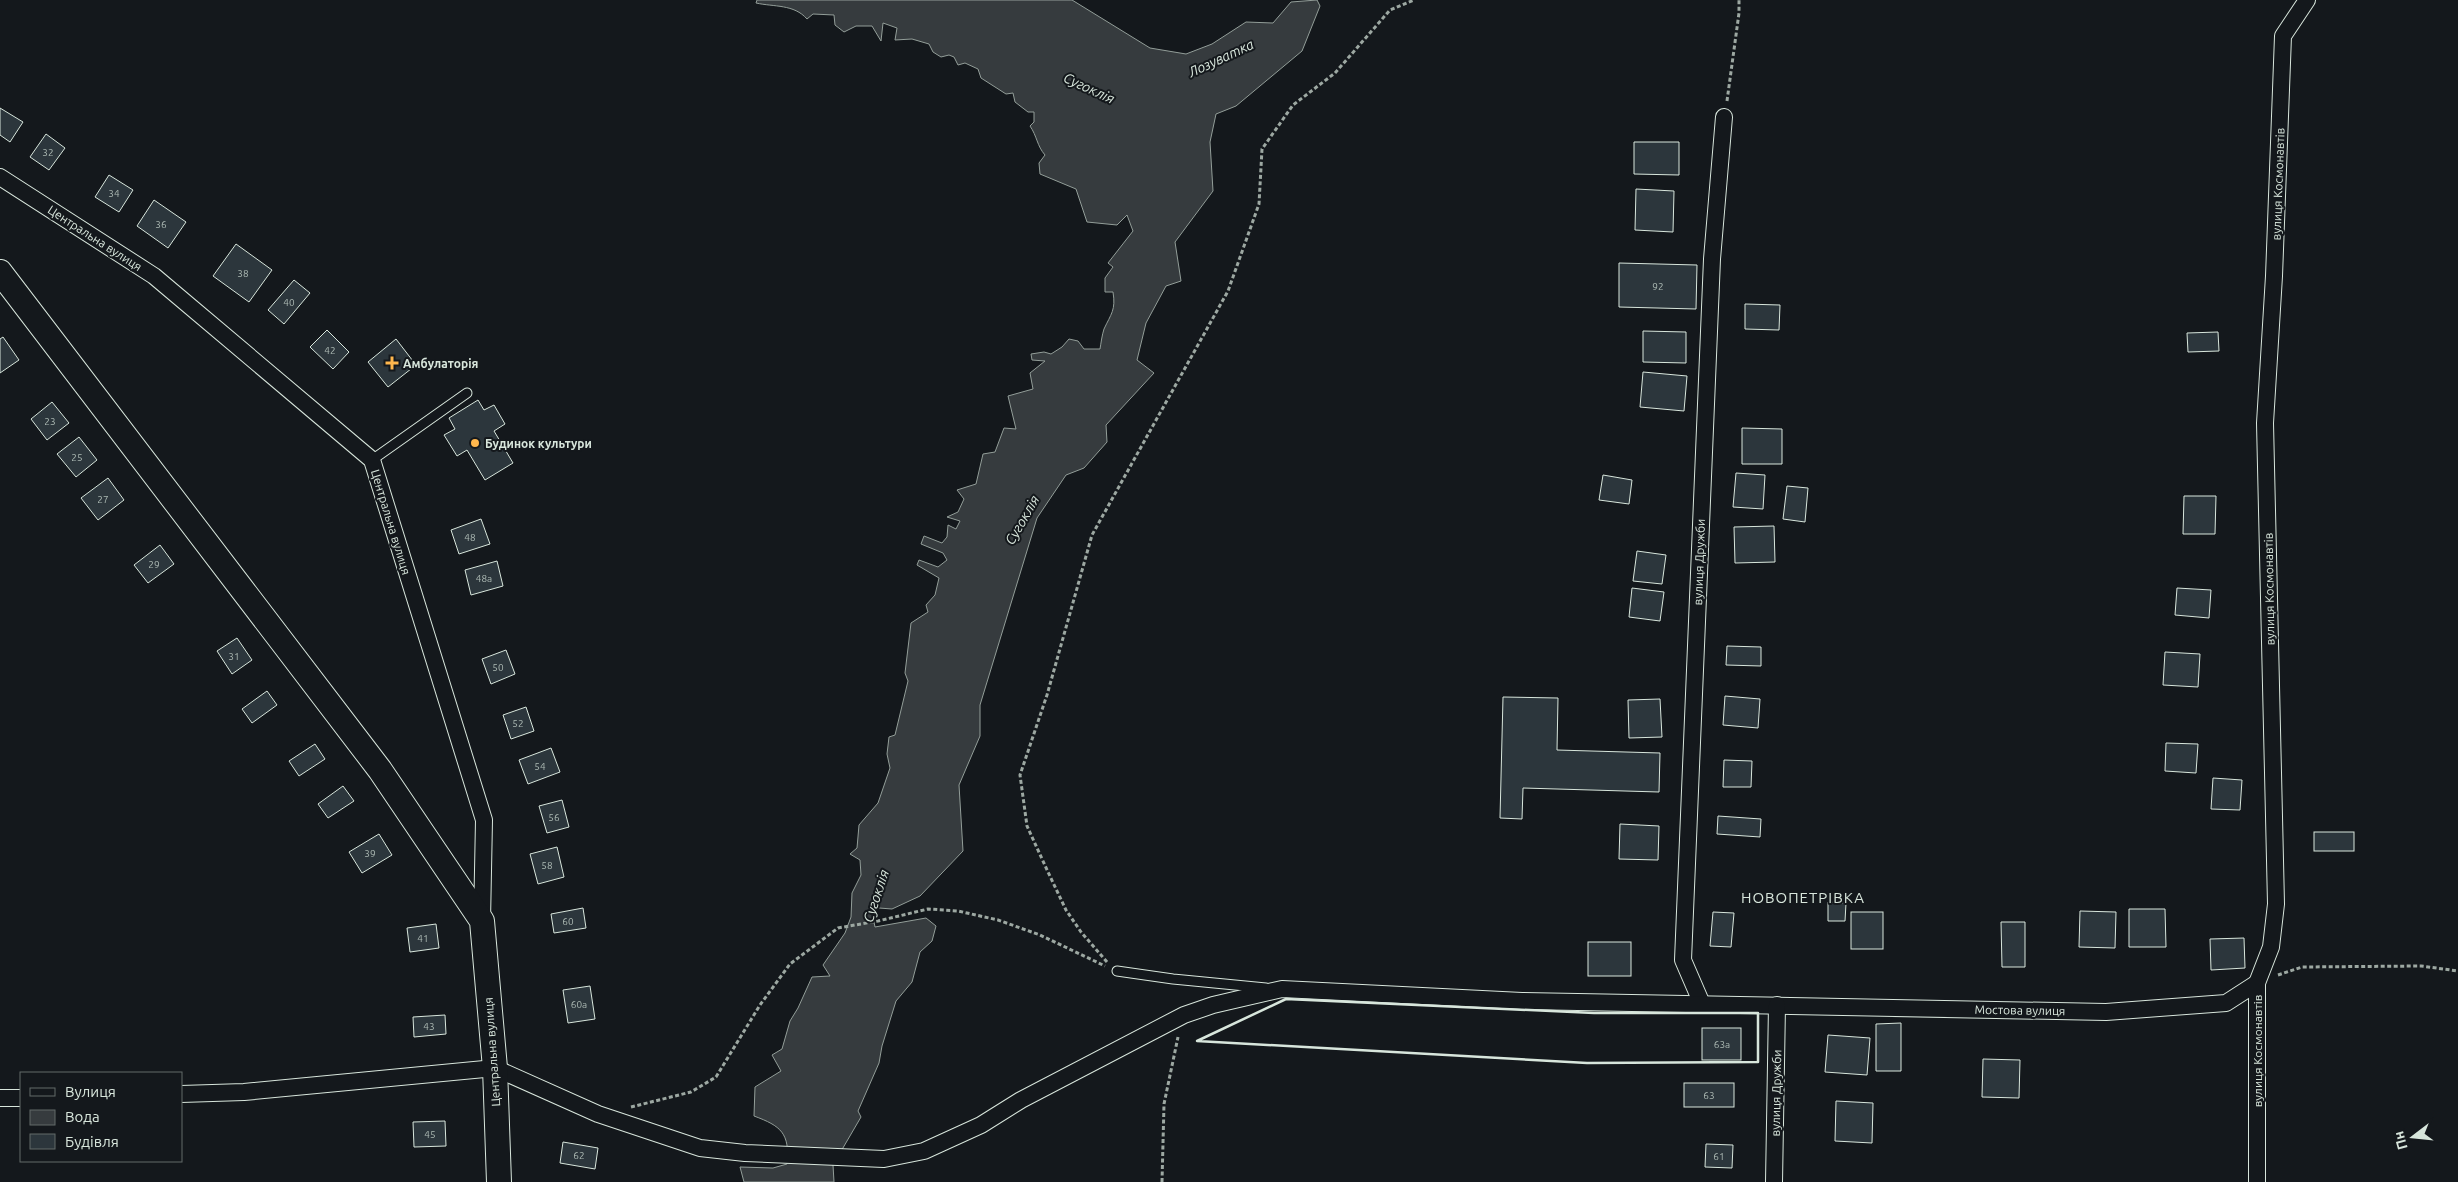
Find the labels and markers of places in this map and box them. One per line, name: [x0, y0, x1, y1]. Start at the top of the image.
marker: Амбулаторія: [385, 356, 399, 370]
place label: Амбулаторія: [403, 357, 478, 370]
marker: Будинок культури: [469, 437, 481, 449]
place label: Будинок культури: [485, 437, 592, 450]

